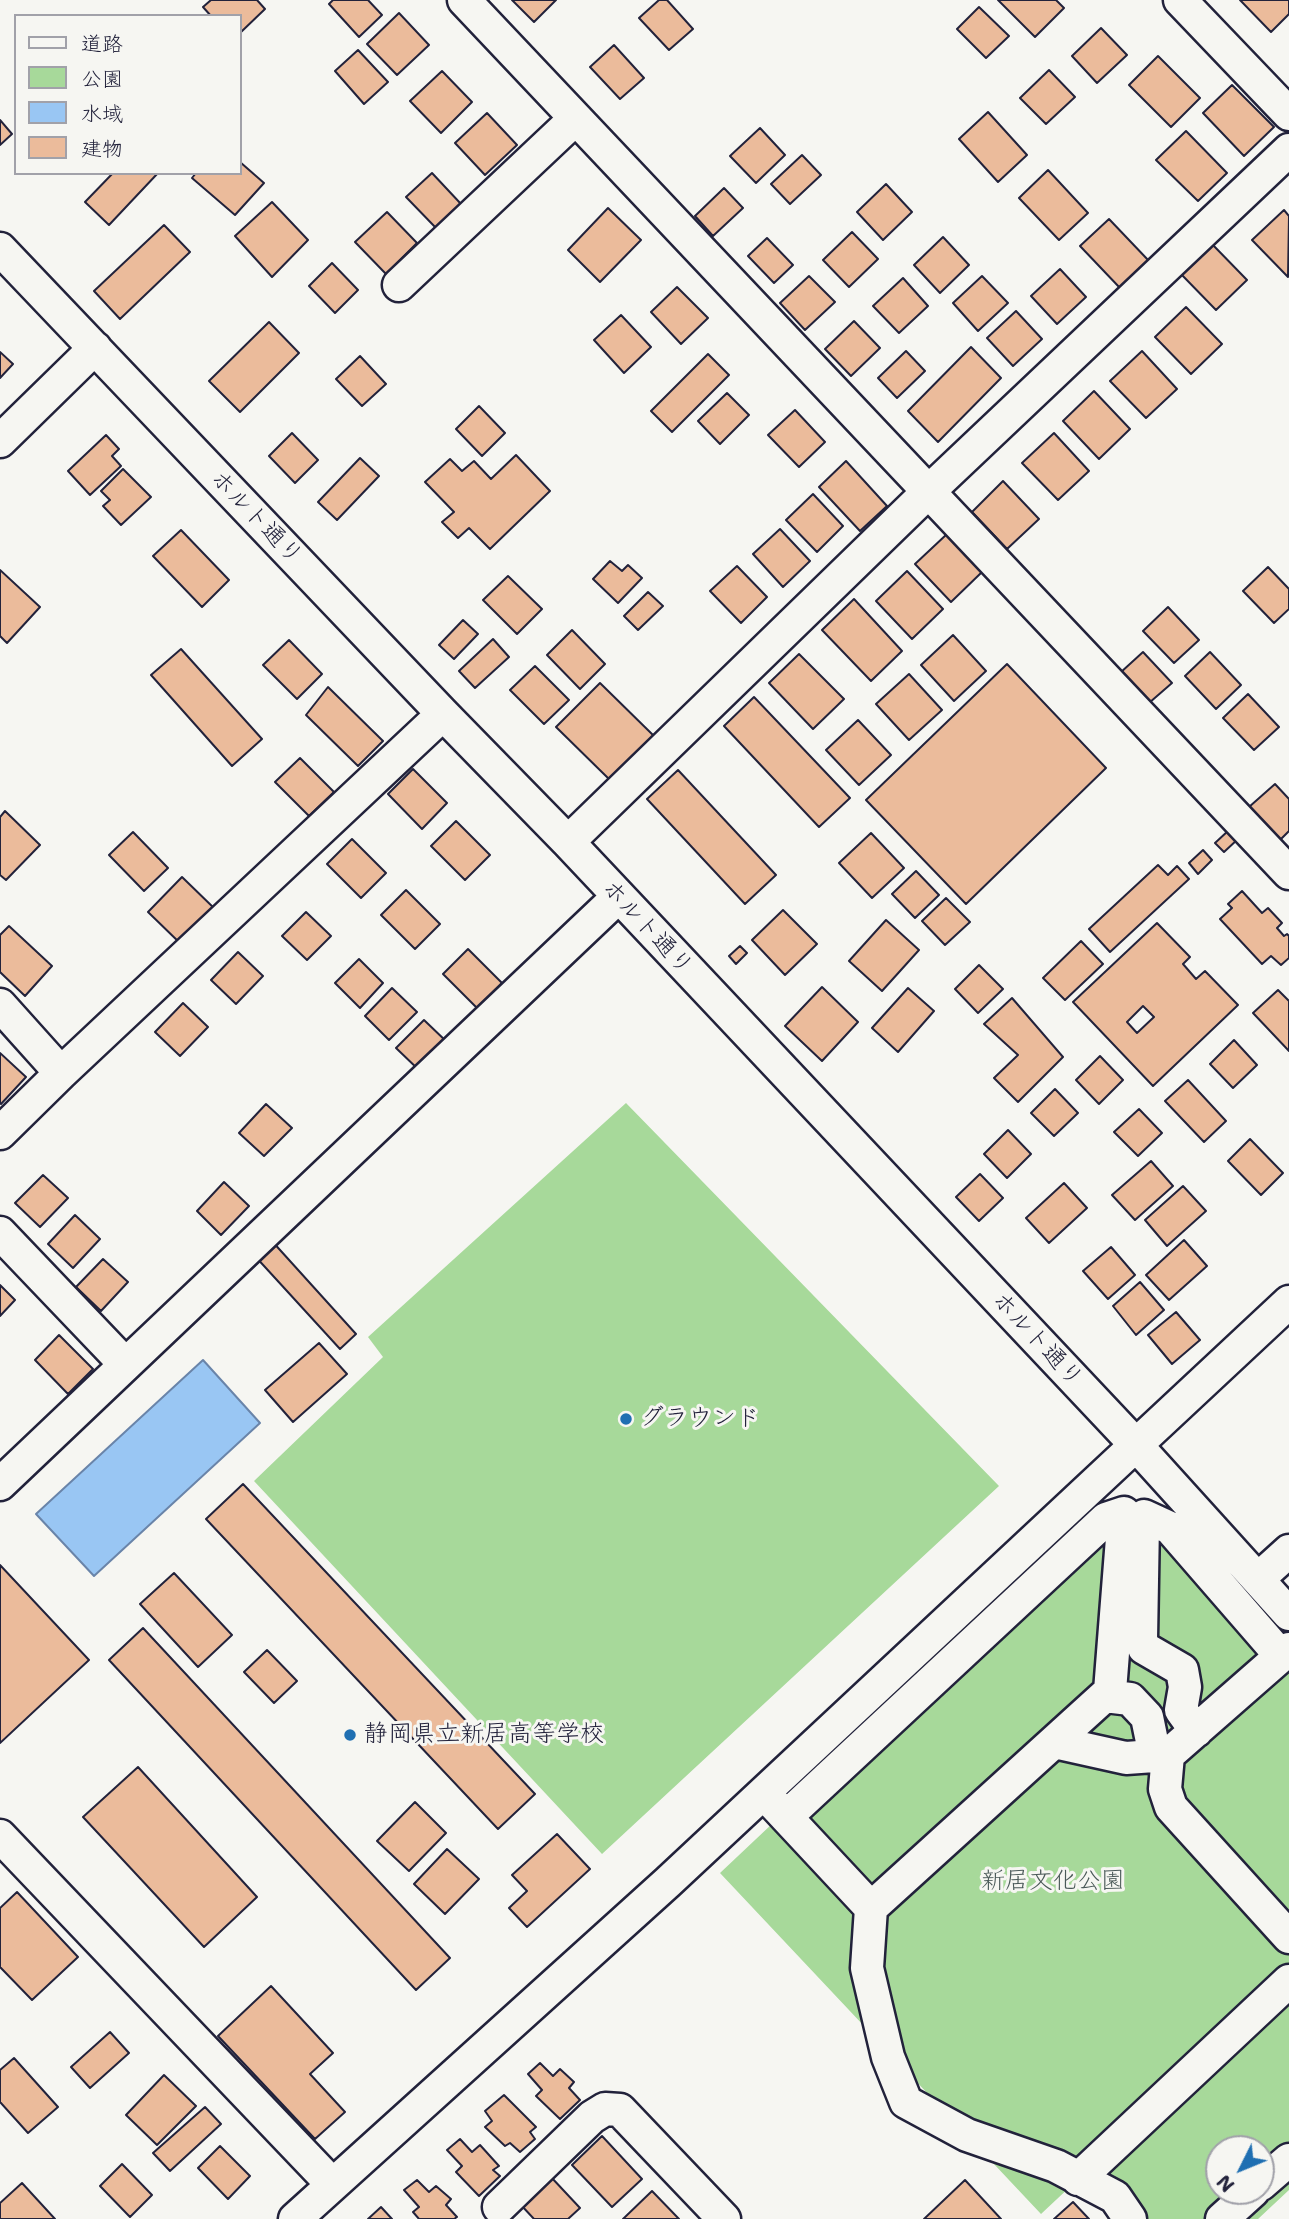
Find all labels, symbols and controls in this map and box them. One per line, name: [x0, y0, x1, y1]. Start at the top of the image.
legend: [14, 14, 242, 175]
text: 道路: [81, 30, 123, 58]
text: 公園: [81, 65, 123, 93]
text: 水域: [81, 100, 123, 128]
text: 建物: [81, 135, 123, 163]
street label: ホルト通り: [204, 465, 308, 571]
street label: ホルト通り: [596, 874, 698, 982]
street label: ホルト通り: [986, 1286, 1088, 1394]
place label: グラウンド: [640, 1405, 760, 1433]
marker: グラウンド: [618, 1411, 634, 1427]
place label: 静岡県立新居高等学校: [364, 1721, 604, 1749]
marker: 静岡県立新居高等学校: [342, 1727, 358, 1743]
park label: 新居文化公園: [981, 1868, 1125, 1896]
north arrow: [1205, 2135, 1275, 2205]
text: N: [1211, 2169, 1240, 2197]

